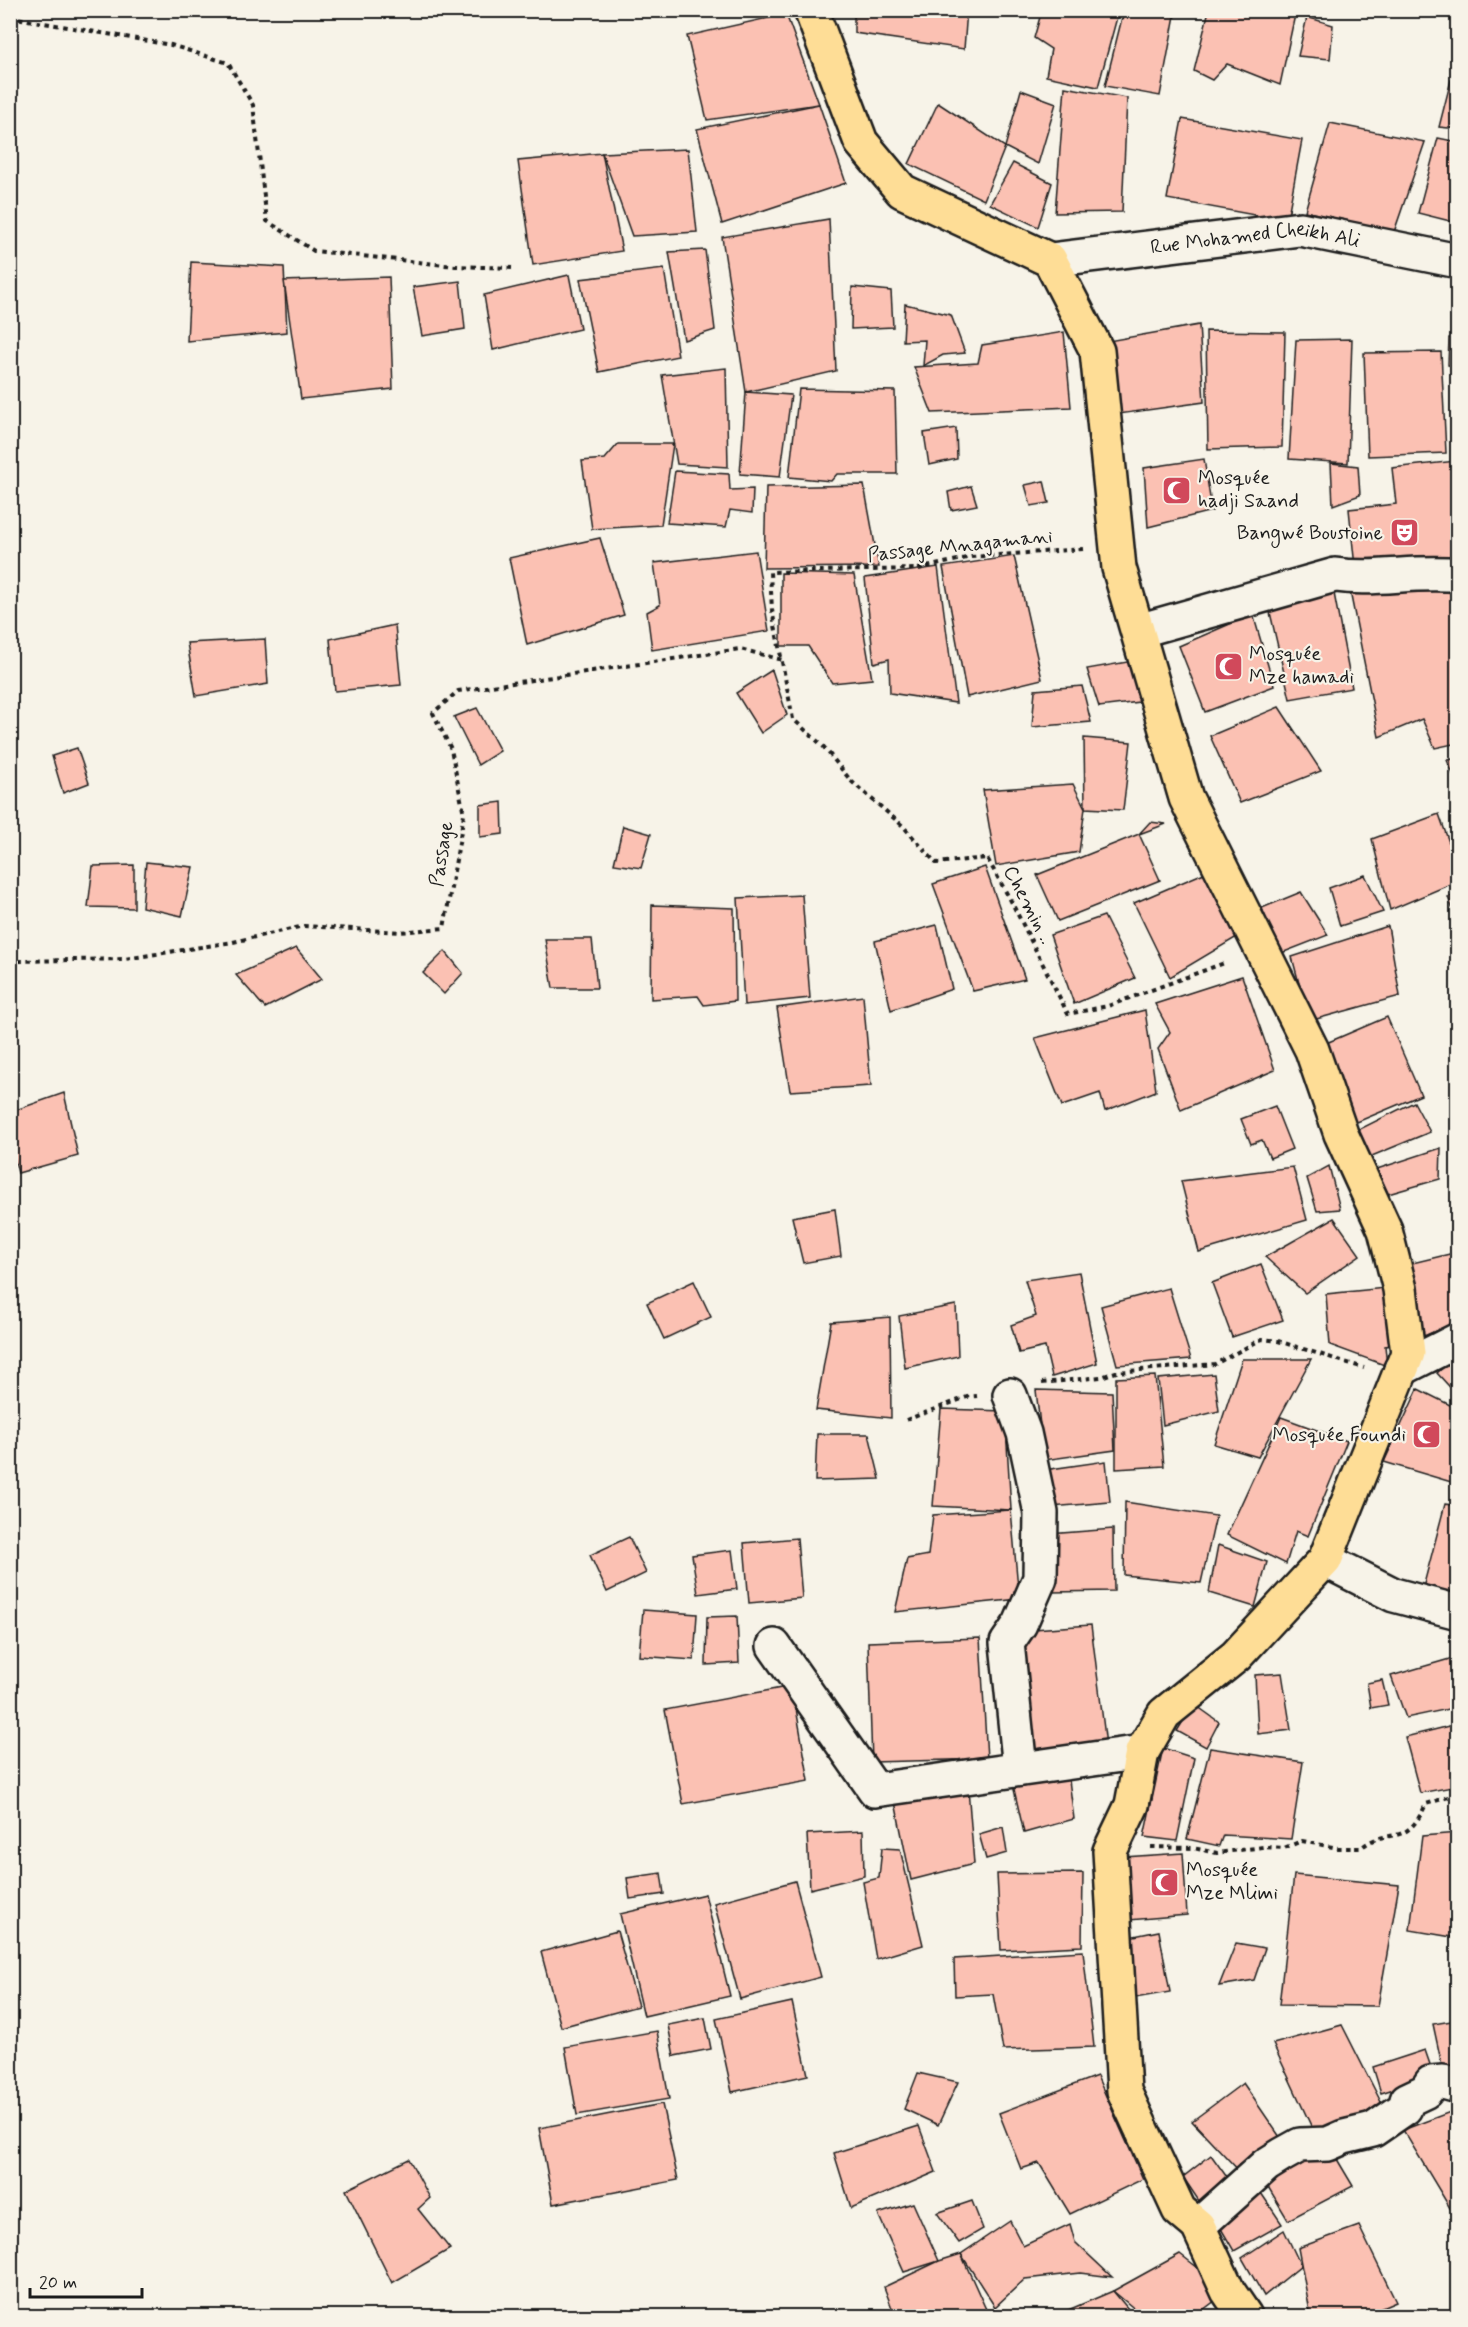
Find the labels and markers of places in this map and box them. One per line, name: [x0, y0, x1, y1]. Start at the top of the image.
place label: Mosquée hadji Saand: [1198, 465, 1299, 515]
mosque icon: Mosquée hadji Saand: [1161, 474, 1193, 506]
theatre icon: Bangwé Boustoine: [1388, 517, 1420, 549]
place label: Bangwé Boustoine: [1237, 520, 1383, 548]
place label: Mosquée Mze hamadi: [1249, 641, 1354, 691]
mosque icon: Mosquée Mze hamadi: [1212, 650, 1244, 682]
mosque icon: Mosquée Foundi: [1411, 1419, 1443, 1451]
place label: Mosquée Foundi: [1272, 1422, 1406, 1449]
place label: Mosquée Mze Mlimi: [1186, 1857, 1278, 1907]
mosque icon: Mosquée Mze Mlimi: [1149, 1866, 1181, 1898]

